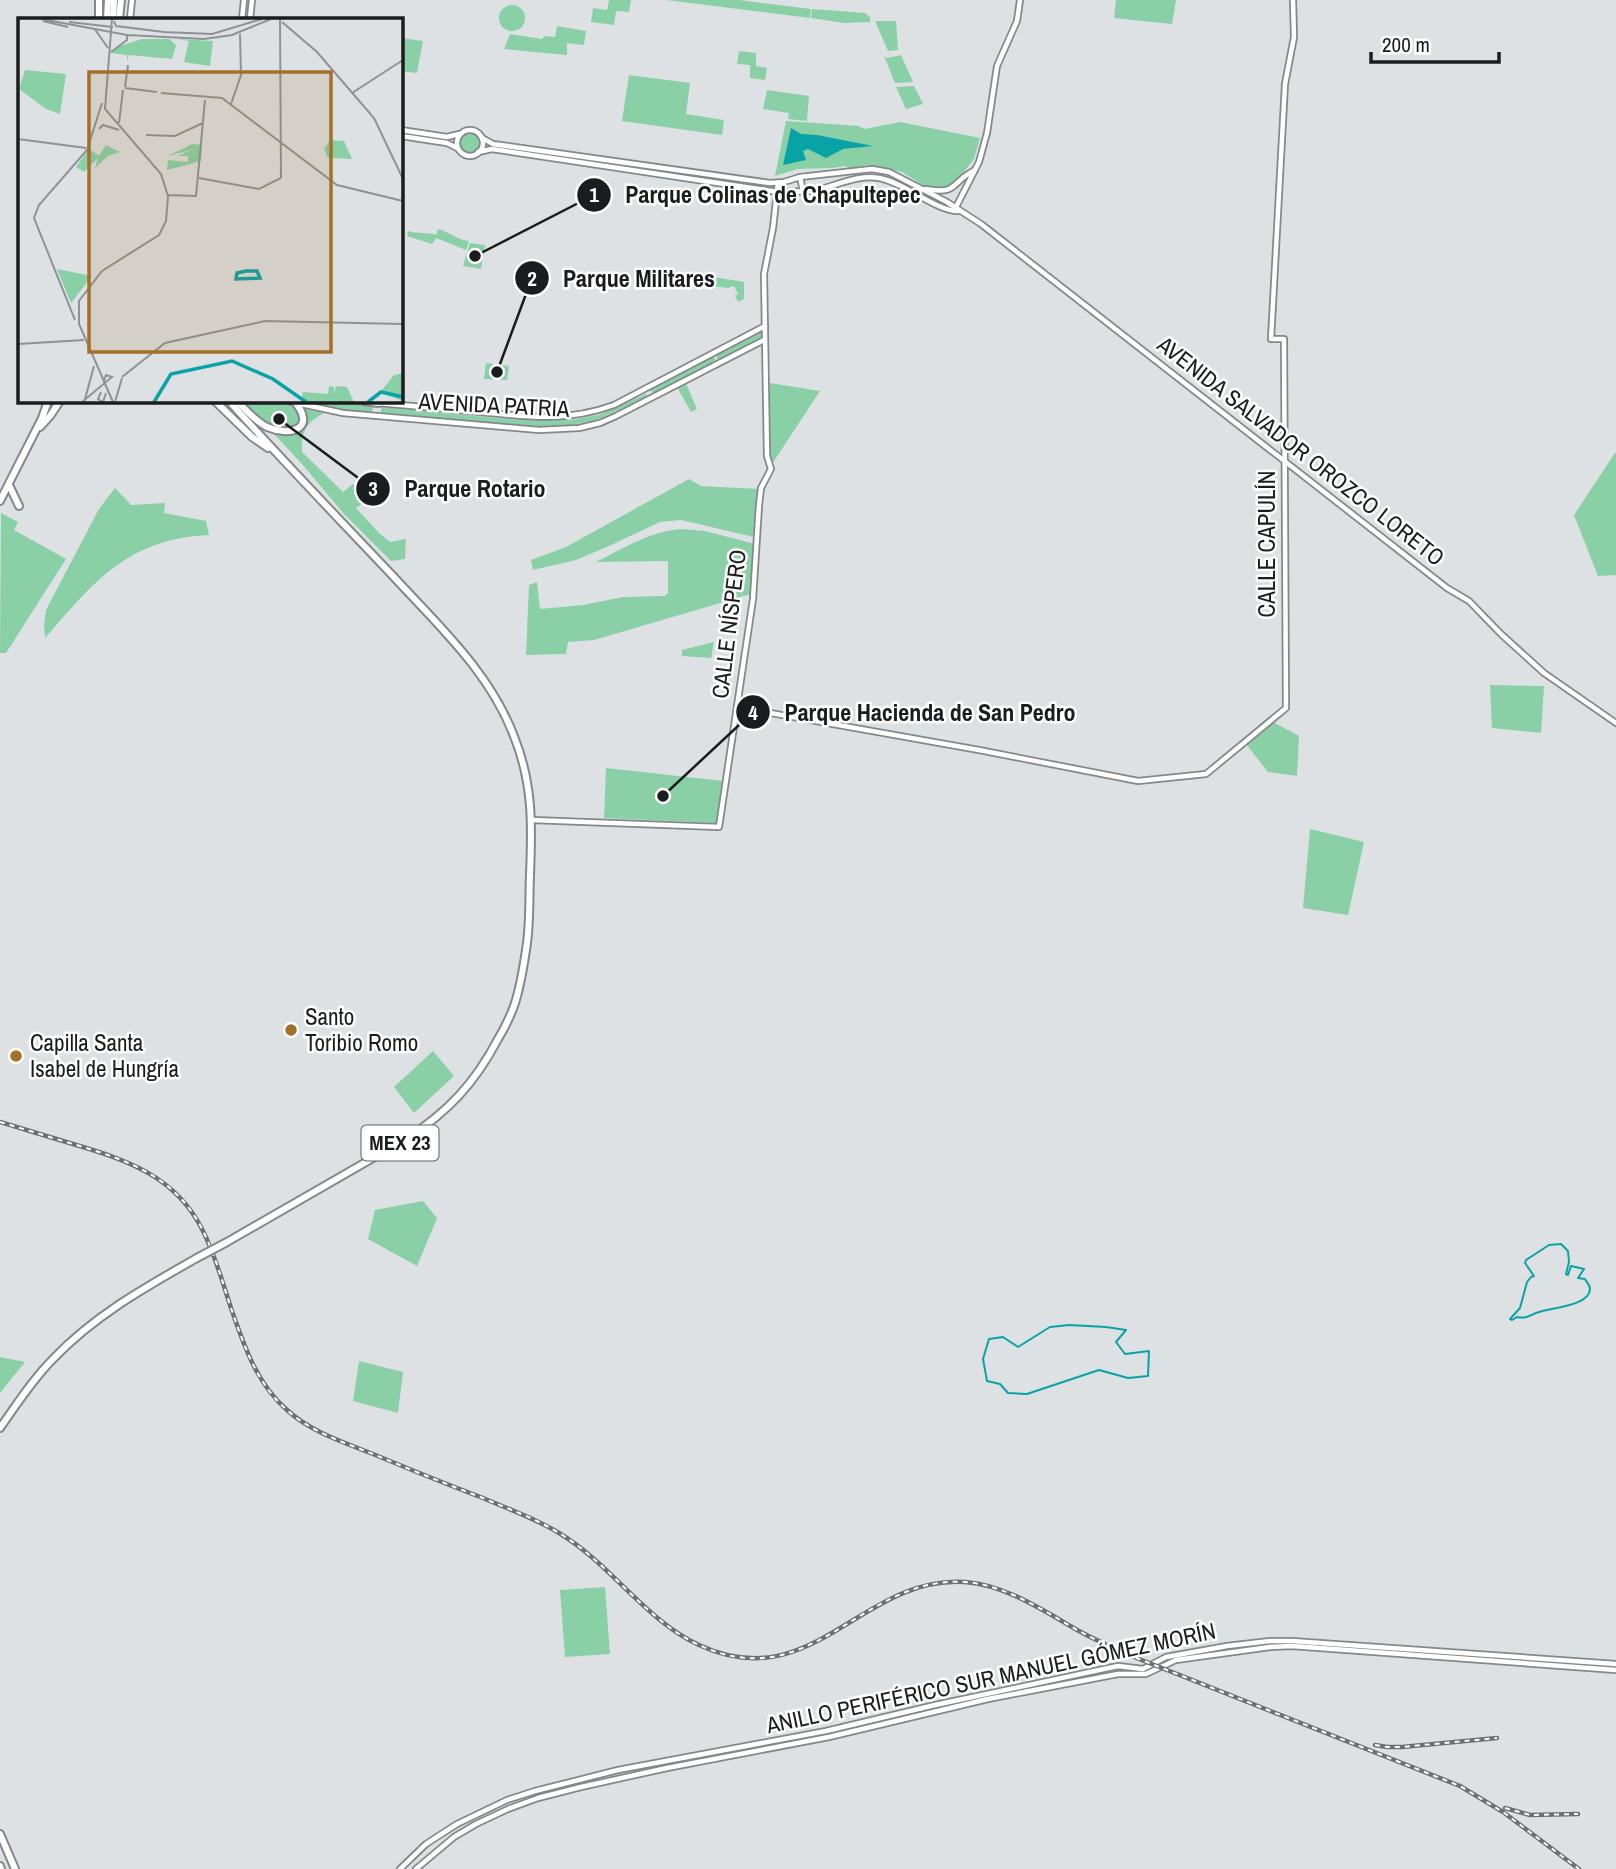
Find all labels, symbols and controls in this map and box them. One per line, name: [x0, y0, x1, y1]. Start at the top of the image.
inset map: [18, 18, 402, 402]
scale bar: [1371, 21, 1499, 65]
text: 200 m: [1382, 30, 1430, 59]
callout: Parque Colinas de Chapultepec: [577, 172, 935, 217]
text: Parque Colinas de Chapultepec: [625, 178, 921, 210]
text: 1: [589, 180, 599, 209]
callout: Parque Militares: [514, 256, 729, 301]
text: Parque Militares: [563, 262, 715, 294]
text: 2: [527, 264, 537, 293]
street label: AVENIDA SALVADOR OROZCO LORETO: [1151, 328, 1451, 572]
street label: AVENIDA PATRIA: [417, 385, 571, 424]
callout: Parque Rotario: [356, 466, 560, 511]
street label: CALLE CAPULÍN: [1251, 471, 1282, 617]
text: Parque Rotario: [404, 472, 546, 504]
text: 3: [368, 474, 378, 503]
street label: CALLE NÍSPERO: [704, 548, 753, 700]
callout: Parque Hacienda de San Pedro: [736, 690, 1090, 735]
text: Parque Hacienda de San Pedro: [785, 696, 1075, 728]
text: 4: [748, 698, 758, 727]
place label: Santo Toribio Romo: [305, 1001, 418, 1058]
marker: Santo Toribio Romo: [283, 1022, 299, 1038]
place label: Capilla Santa Isabel de Hungría: [30, 1027, 179, 1084]
marker: Capilla Santa Isabel de Hungría: [8, 1048, 24, 1064]
road number: MEX 23: [362, 1126, 438, 1160]
street label: ANILLO PERIFÉRICO SUR MANUEL GÓMEZ MORÍN: [763, 1615, 1218, 1741]

